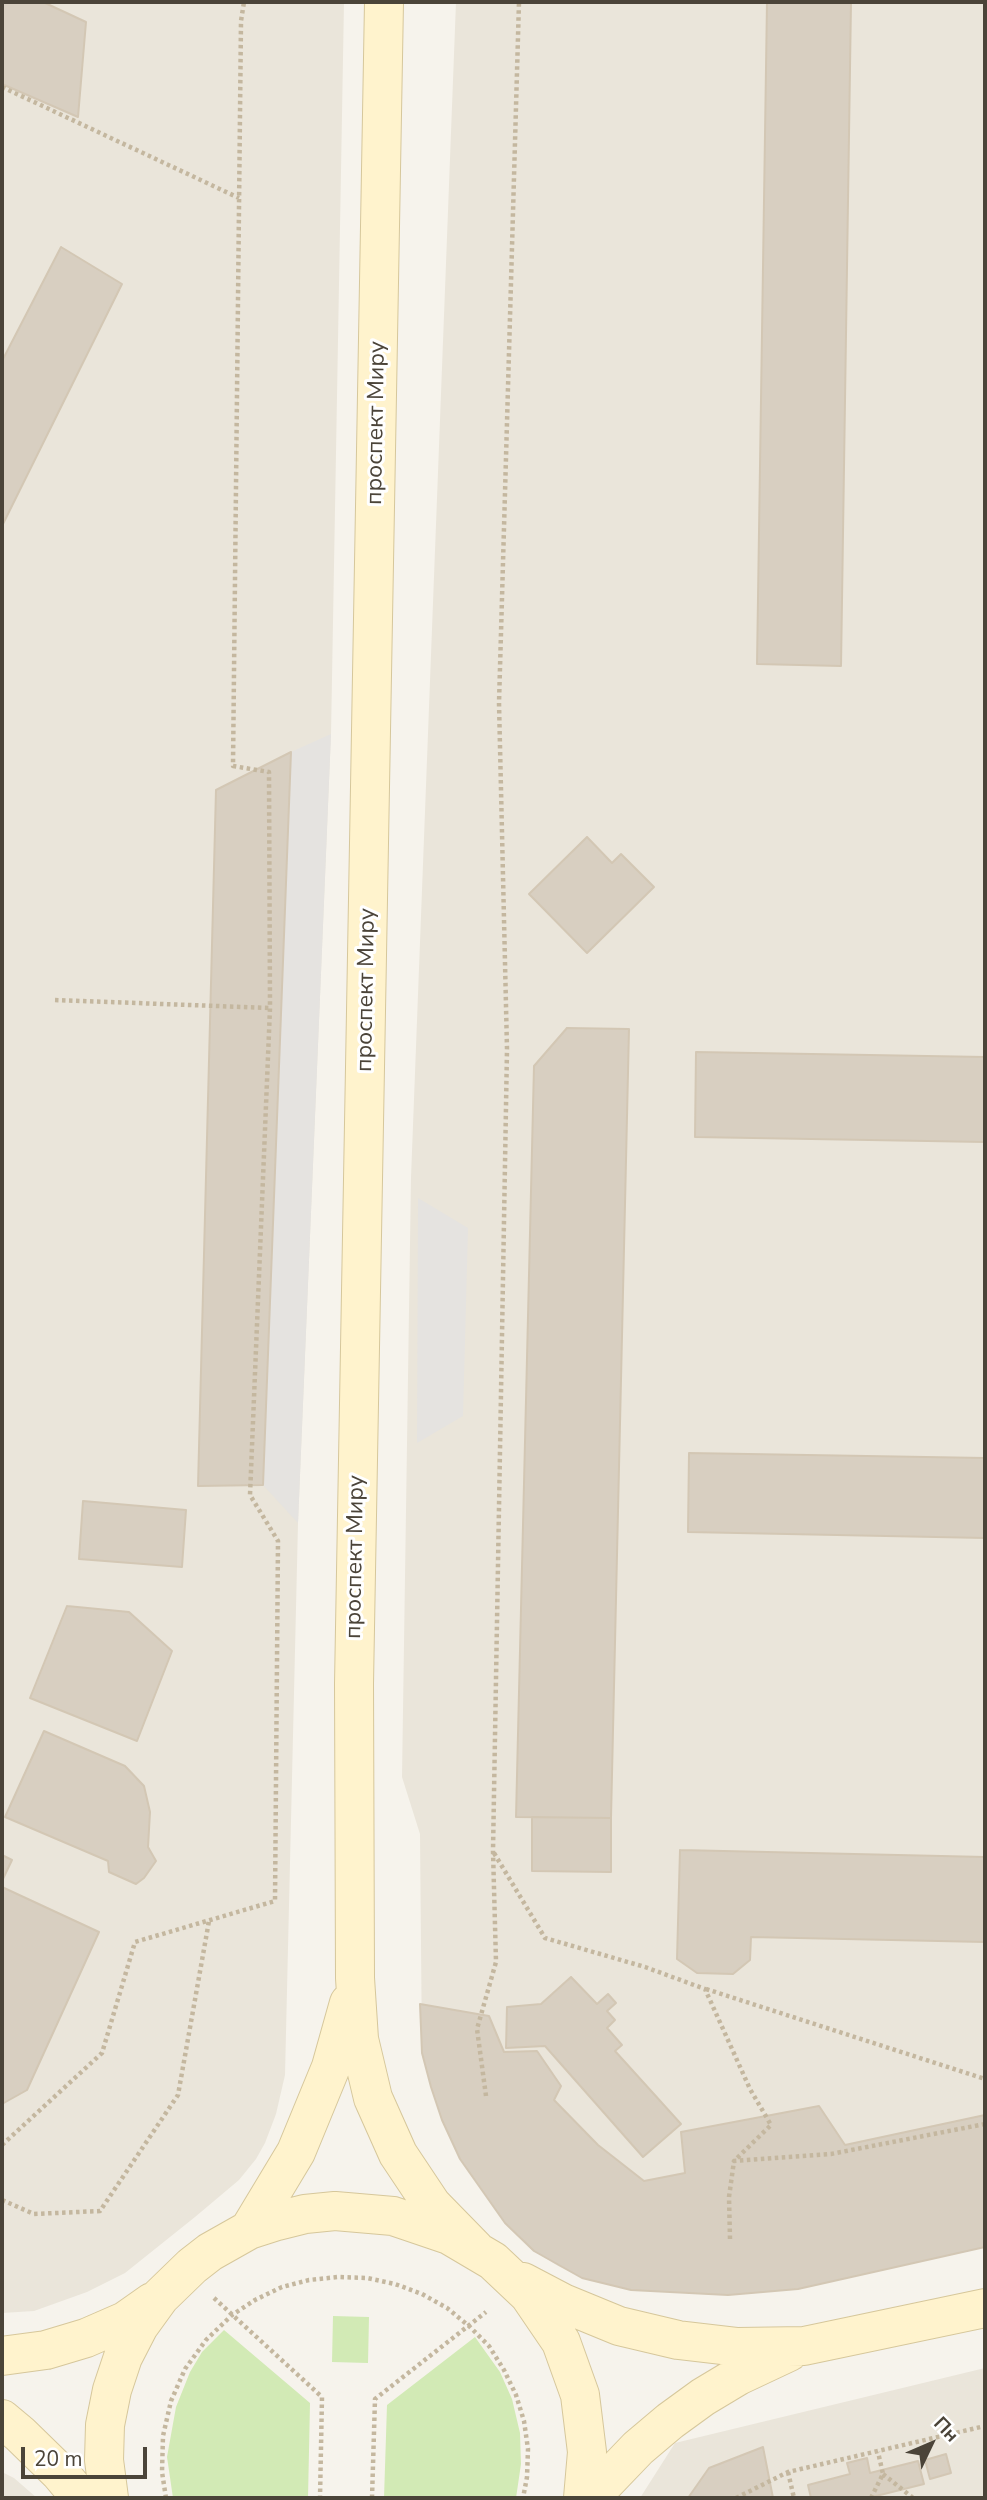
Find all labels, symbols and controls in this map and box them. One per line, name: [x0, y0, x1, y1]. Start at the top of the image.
street label: проспект Миру: [362, 341, 392, 505]
street label: проспект Миру: [352, 908, 382, 1072]
street label: проспект Миру: [341, 1475, 371, 1639]
north arrow: [896, 2409, 966, 2479]
text: Пн: [928, 2411, 965, 2448]
scale bar: [24, 2434, 150, 2478]
text: 20 m: [34, 2445, 83, 2473]

